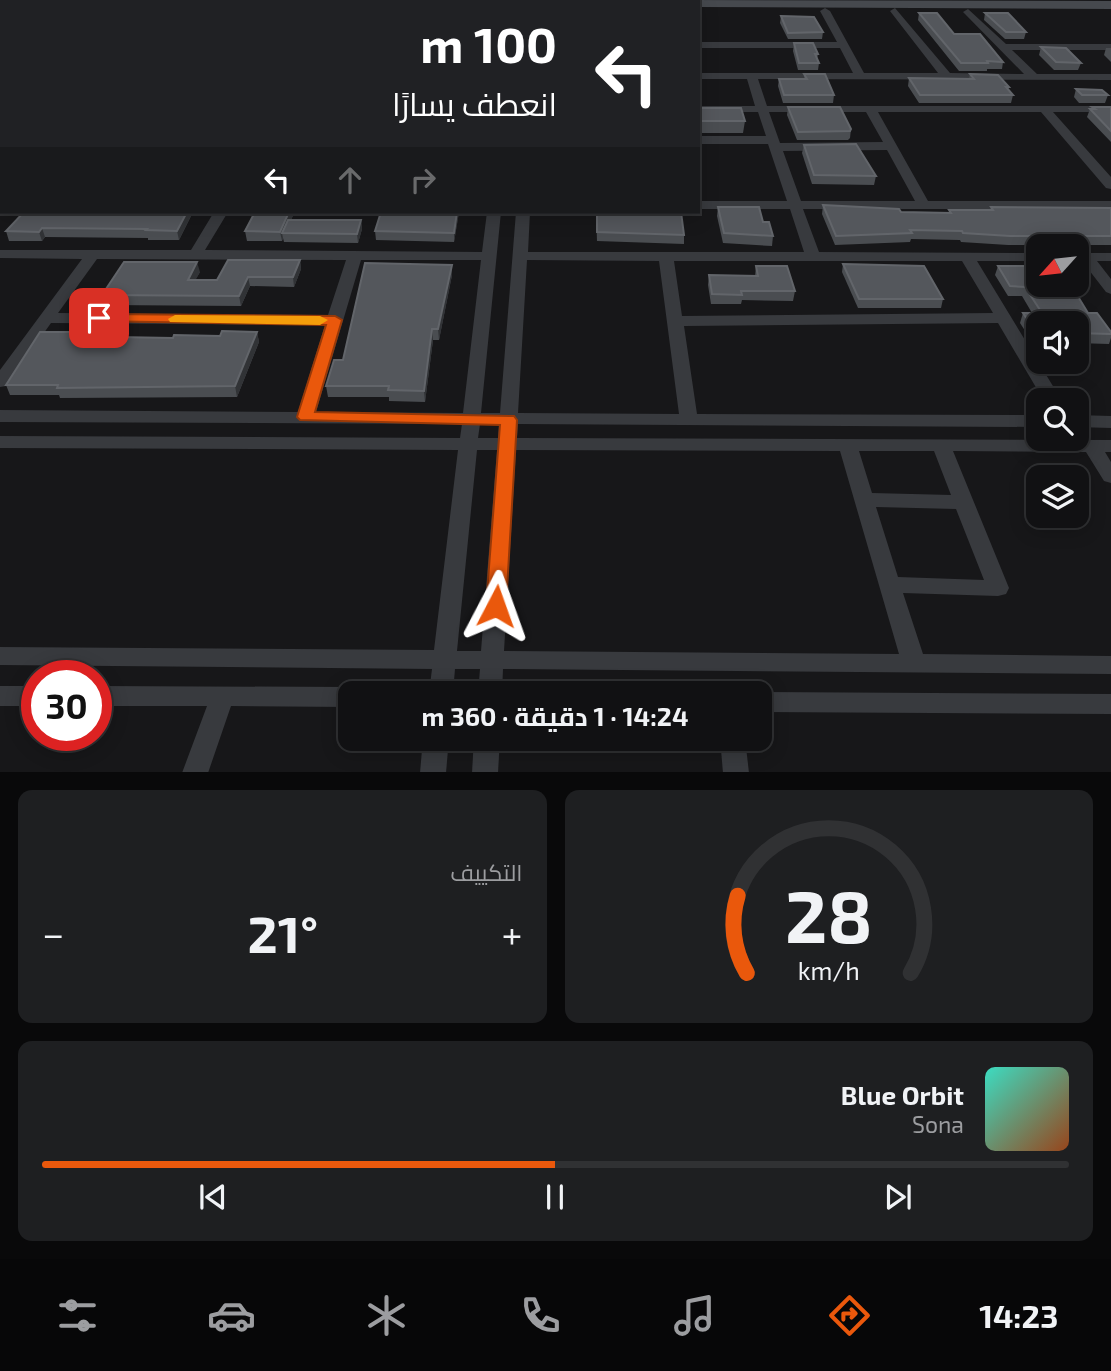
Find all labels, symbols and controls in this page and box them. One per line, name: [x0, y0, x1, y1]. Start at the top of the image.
text: 100 m: [420, 14, 557, 73]
icon: left: [581, 28, 672, 119]
text: انعطف يسارًا: [392, 84, 557, 122]
icon: left: [258, 161, 296, 199]
icon: ahead: [331, 161, 369, 199]
icon: right: [404, 161, 442, 199]
north arrow: [1026, 234, 1088, 298]
map controls: [1026, 234, 1089, 528]
pin: [69, 288, 129, 348]
icon: arrive: [80, 299, 118, 337]
button: sound: [1026, 311, 1089, 374]
button: search: [1026, 388, 1089, 451]
button: layers: [1026, 465, 1089, 528]
position arrow: [459, 569, 533, 643]
speed limit sign: 30: [21, 660, 112, 751]
text: 14:24 · 1 دقيقة · 360 m: [421, 700, 689, 731]
text: التكييف: [450, 858, 523, 886]
text: 28: [785, 870, 873, 958]
text: 21°: [248, 901, 318, 963]
text: −: [42, 910, 64, 956]
text: +: [502, 910, 522, 956]
text: km/h: [798, 954, 860, 984]
text: Blue Orbit: [841, 1079, 964, 1110]
text: Sona: [912, 1110, 964, 1138]
icon: previous: [194, 1178, 232, 1216]
icon: pause: [536, 1178, 574, 1216]
icon: next: [879, 1178, 917, 1216]
icon: filters: [53, 1291, 102, 1340]
icon: car: [207, 1291, 256, 1340]
icon: climate: [362, 1291, 411, 1340]
icon: phone: [516, 1291, 565, 1340]
icon: music: [670, 1291, 719, 1340]
icon: directions: [825, 1291, 874, 1340]
text: 14:23: [979, 1296, 1058, 1334]

